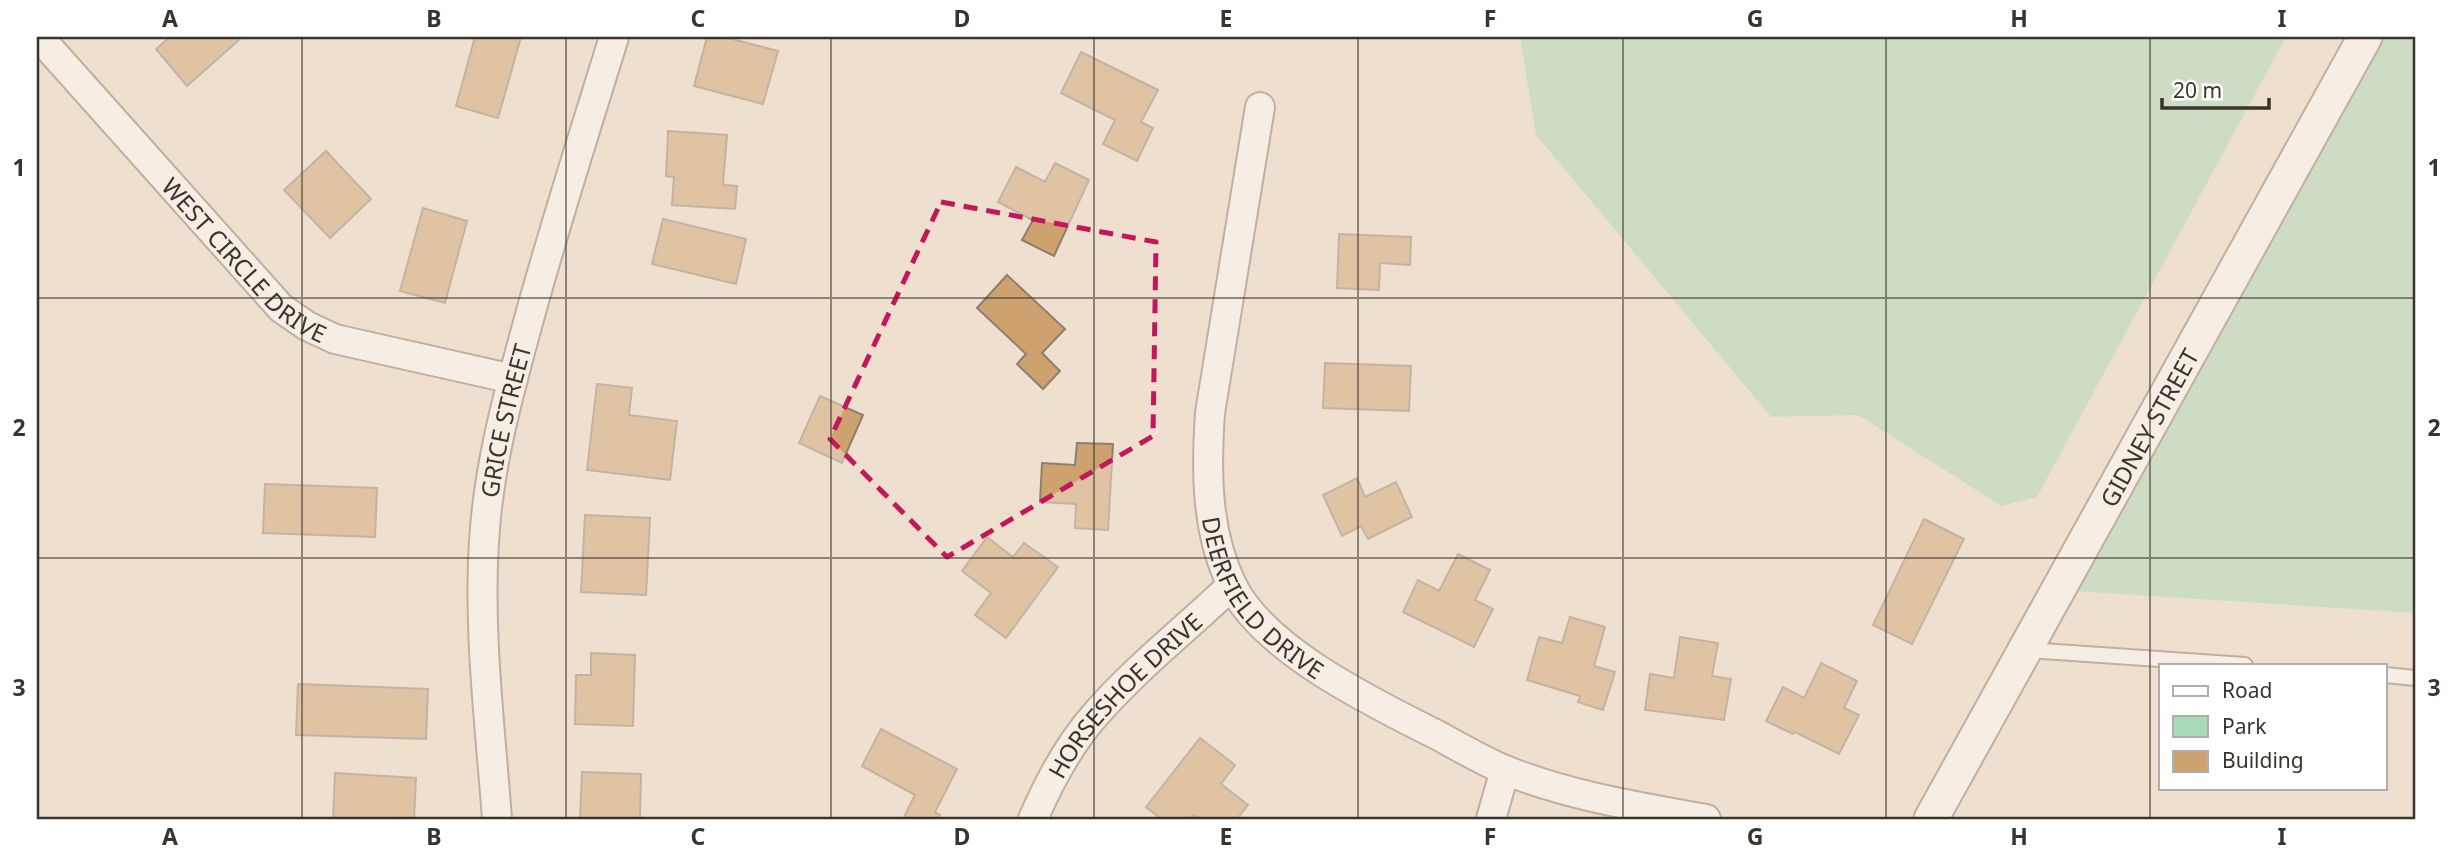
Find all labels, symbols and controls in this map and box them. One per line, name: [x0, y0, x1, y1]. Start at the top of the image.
text: A: [162, 2, 178, 34]
text: B: [426, 2, 442, 34]
text: C: [691, 2, 706, 34]
text: D: [954, 2, 970, 34]
text: E: [1220, 2, 1232, 34]
text: F: [1484, 2, 1496, 34]
text: G: [1747, 2, 1763, 34]
text: H: [2010, 2, 2028, 34]
text: I: [2278, 2, 2287, 34]
scale bar: [2162, 66, 2269, 110]
text: 20 m: [2173, 76, 2222, 104]
text: 1: [12, 151, 26, 183]
text: 1: [2427, 151, 2441, 183]
street label: WEST CIRCLE DRIVE: [155, 170, 332, 350]
street label: GRICE STREET: [472, 339, 538, 500]
street label: GIDNEY STREET: [2091, 342, 2206, 512]
text: 2: [12, 411, 26, 443]
text: 2: [2427, 411, 2441, 443]
street label: DEERFIELD DRIVE: [1195, 514, 1331, 686]
street label: HORSESHOE DRIVE: [1039, 604, 1209, 784]
legend: [2159, 664, 2386, 790]
text: 3: [12, 671, 26, 703]
text: 3: [2427, 671, 2441, 703]
text: Road: [2222, 676, 2272, 704]
text: Park: [2222, 712, 2267, 740]
text: Building: [2222, 746, 2304, 774]
text: A: [162, 820, 178, 852]
text: B: [426, 820, 442, 852]
text: C: [691, 820, 706, 852]
text: D: [954, 820, 970, 852]
text: E: [1220, 820, 1232, 852]
text: F: [1484, 820, 1496, 852]
text: G: [1747, 820, 1763, 852]
text: H: [2010, 820, 2028, 852]
text: I: [2278, 820, 2287, 852]

